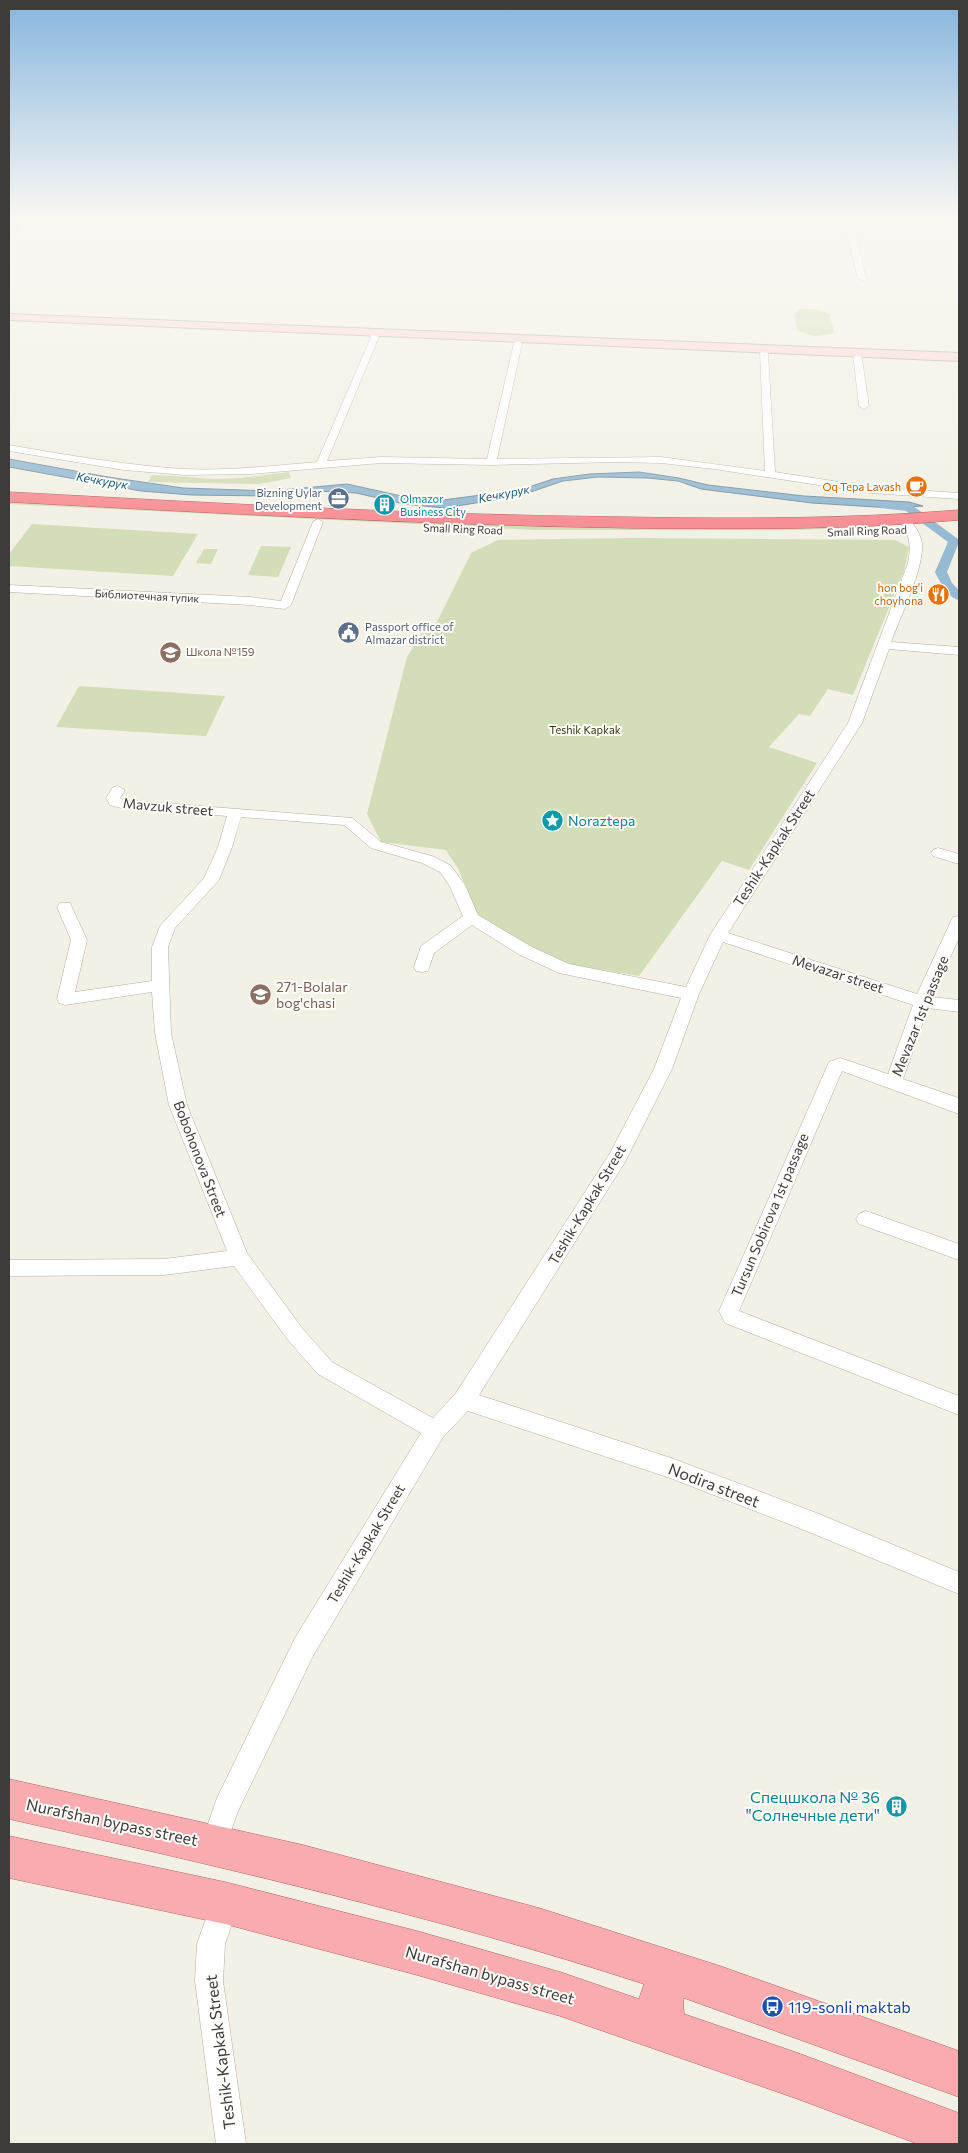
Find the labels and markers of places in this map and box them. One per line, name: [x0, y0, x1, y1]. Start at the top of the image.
cafe icon: Oq Tepa Lavash: [905, 475, 929, 499]
place label: Oq Tepa Lavash: [823, 480, 901, 493]
place label: Bizning Uylar Development: [255, 486, 323, 512]
office icon: Bizning Uylar Development: [326, 487, 350, 511]
place label: Olmazor Business City: [400, 492, 466, 518]
building icon: Olmazor Business City: [372, 493, 396, 517]
place label: hon bog'i choyhona: [874, 581, 923, 607]
restaurant icon: hon bog'i choyhona: [927, 582, 951, 606]
place label: Passport office of Almazar district: [365, 620, 454, 646]
public building icon: Passport office of Almazar district: [337, 621, 361, 645]
school or university icon: Школа №159: [158, 640, 182, 664]
place label: Школа №159: [186, 645, 255, 658]
place icon: Noraztepa: [540, 809, 564, 833]
place label: Noraztepa: [568, 812, 635, 829]
place label: 271-Bolalar bog'chasi: [276, 978, 348, 1011]
school or university icon: 271-Bolalar bog'chasi: [248, 983, 272, 1007]
place label: Спецшкола № 36 "Солнечные дети": [746, 1787, 880, 1824]
building icon: Спецшкола № 36 "Солнечные дети": [884, 1794, 908, 1818]
bus stop icon: 119-sonli maktab: [760, 1995, 784, 2019]
place label: 119-sonli maktab: [788, 1997, 911, 2016]

